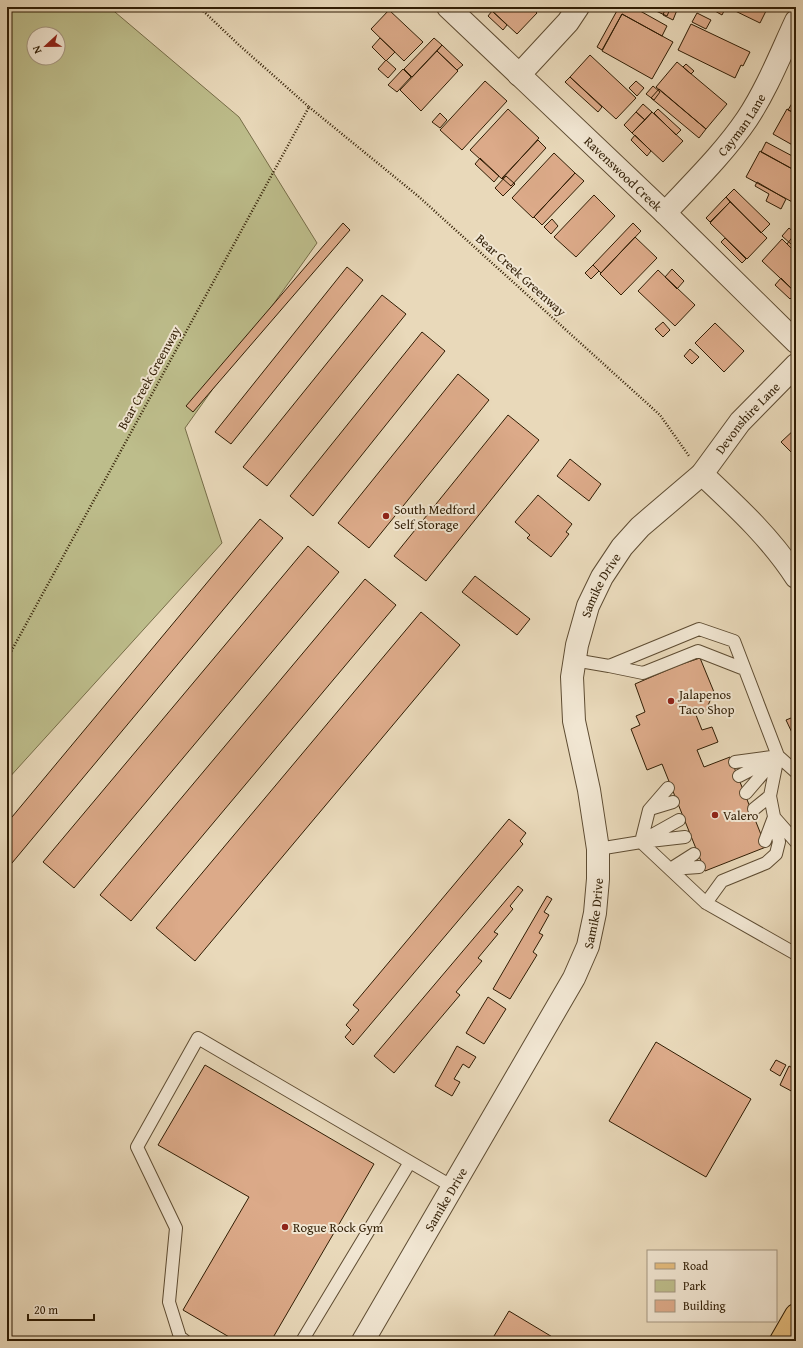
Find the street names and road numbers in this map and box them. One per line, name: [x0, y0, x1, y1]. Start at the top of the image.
street label: Cayman Lane: [713, 90, 770, 160]
street label: Ravenswood Creek: [580, 132, 667, 216]
street label: Bear Creek Greenway: [472, 229, 571, 321]
street label: Bear Creek Greenway: [113, 322, 186, 433]
street label: Devonshire Lane: [710, 377, 784, 458]
street label: Samike Drive: [576, 549, 625, 620]
street label: Samike Drive: [578, 877, 608, 950]
street label: Samike Drive: [419, 1164, 472, 1235]

